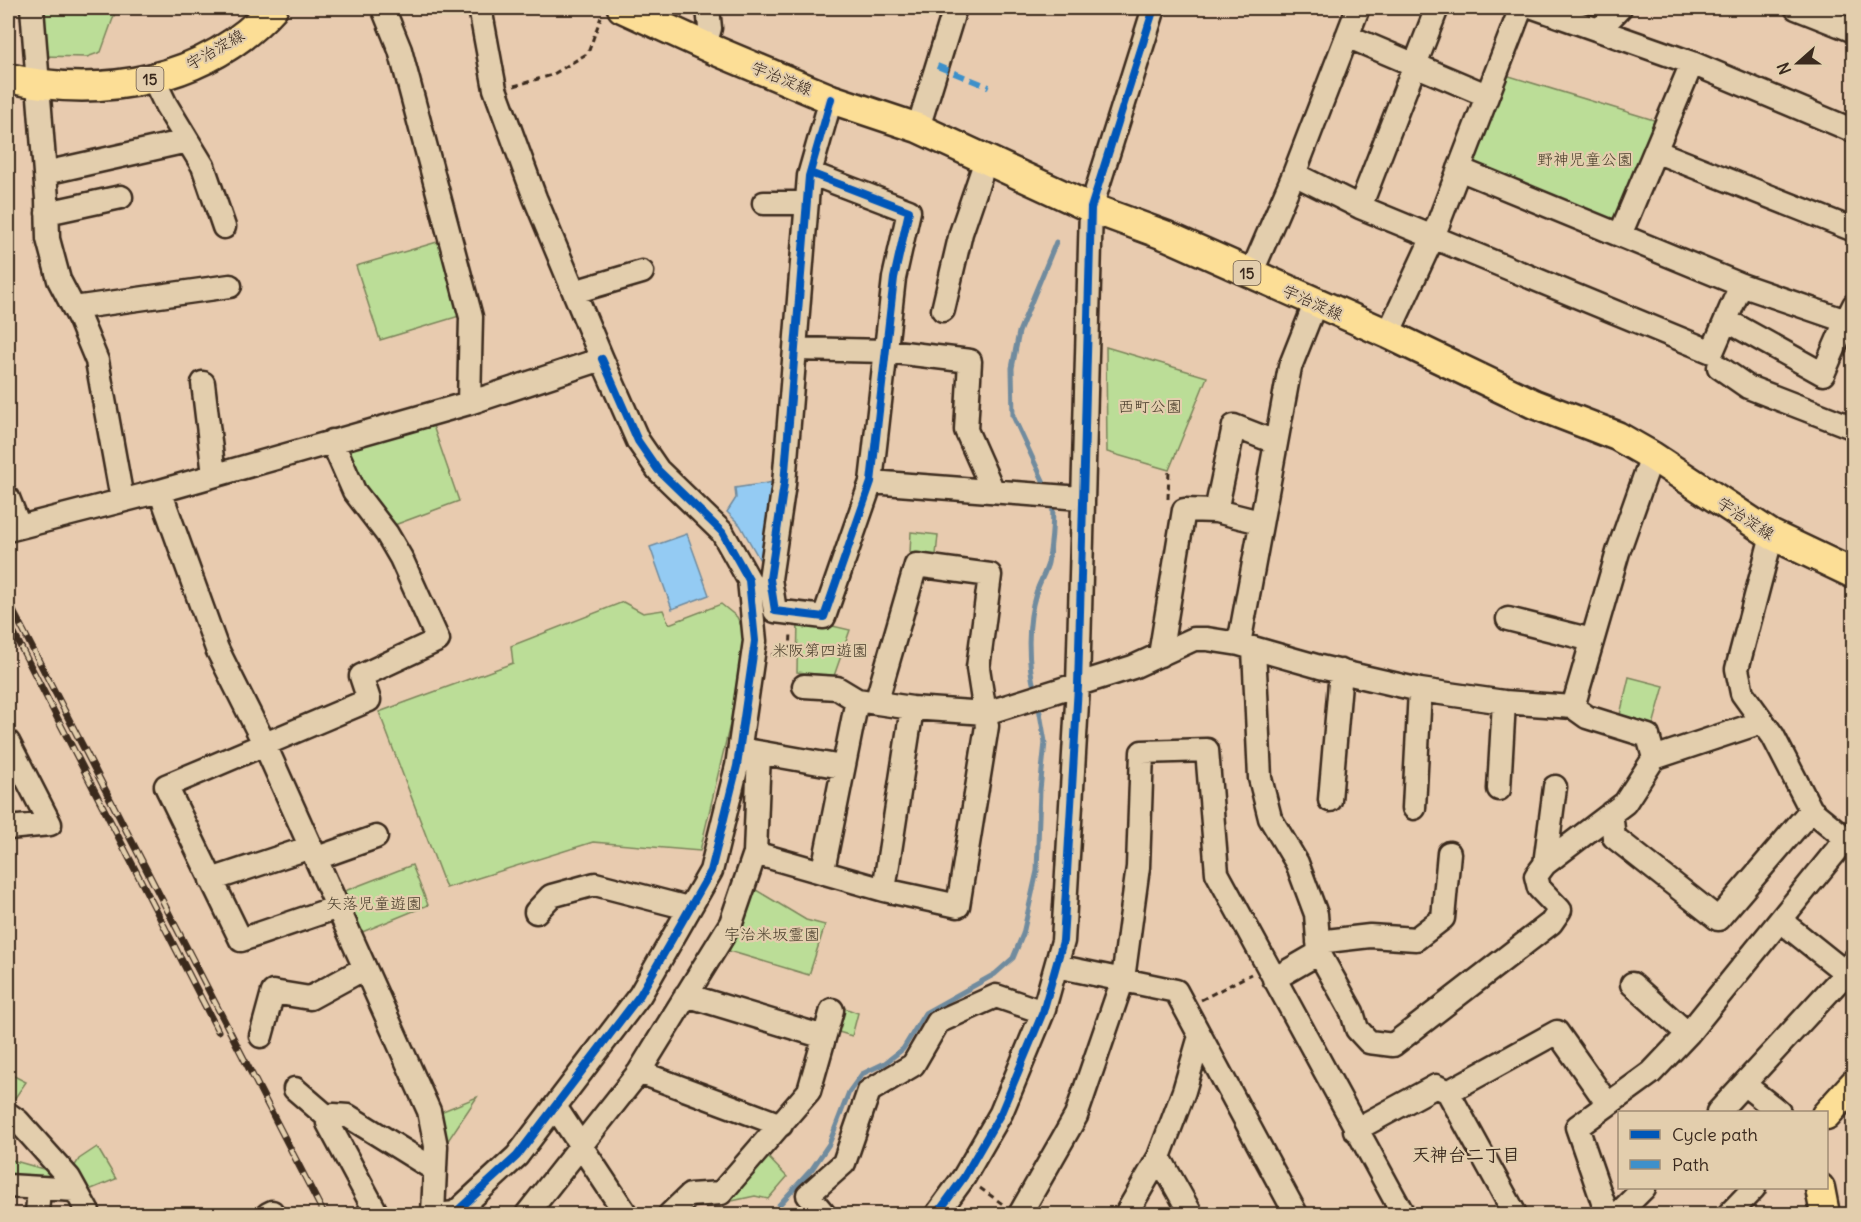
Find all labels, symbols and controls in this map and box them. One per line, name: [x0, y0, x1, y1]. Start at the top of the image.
street label: 宇治淀線: [182, 24, 248, 74]
north arrow: [1768, 33, 1828, 93]
street label: 宇治淀線: [749, 57, 815, 99]
text: N: [1773, 60, 1795, 77]
road number: 15: [136, 67, 164, 91]
park label: 野神児童公園: [1537, 149, 1633, 169]
road number: 15: [1234, 261, 1260, 285]
street label: 宇治淀線: [1280, 280, 1346, 324]
park label: 西町公園: [1118, 396, 1182, 416]
street label: 宇治淀線: [1714, 492, 1778, 544]
park label: 米阪第四遊園: [772, 640, 868, 660]
park label: 矢落児童遊園: [326, 893, 422, 913]
park label: 宇治米坂霊園: [724, 924, 820, 944]
legend: [1618, 1111, 1828, 1189]
text: Cycle path: [1672, 1123, 1758, 1146]
district label: 天神台二丁目: [1412, 1143, 1520, 1166]
text: Path: [1672, 1153, 1709, 1176]

